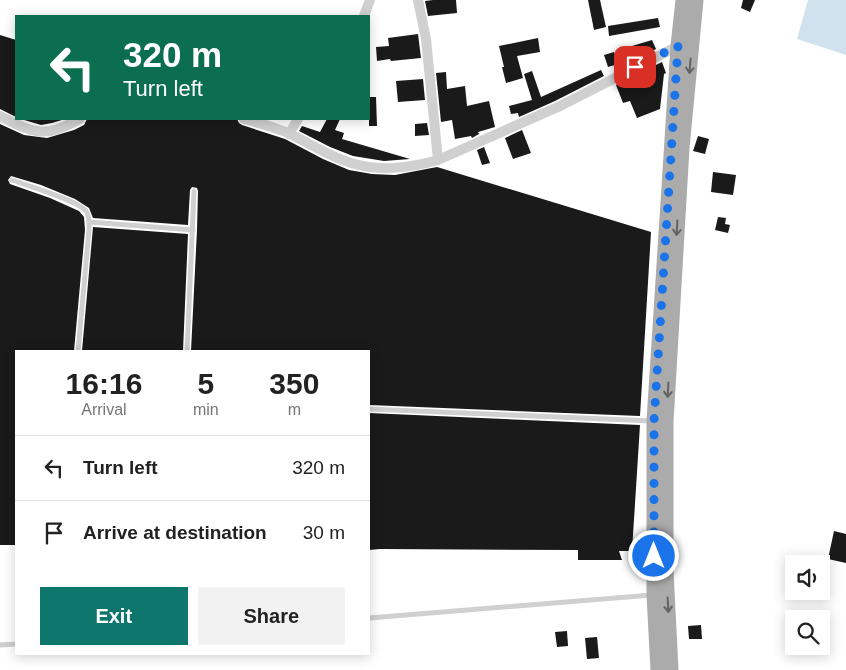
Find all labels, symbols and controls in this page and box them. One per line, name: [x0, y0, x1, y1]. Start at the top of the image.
icon: left: [40, 35, 105, 100]
text: 320 m: [123, 35, 222, 74]
pin: [614, 46, 656, 88]
icon: arrive: [621, 53, 649, 81]
one-way arrow: [685, 58, 695, 74]
text: Turn left: [123, 76, 203, 101]
one-way arrow: [673, 220, 682, 236]
text: 16:16: [66, 367, 142, 400]
text: 5: [197, 367, 214, 400]
text: 350: [269, 367, 319, 400]
one-way arrow: [663, 382, 672, 398]
text: Arrival: [81, 401, 127, 418]
text: min: [193, 401, 219, 418]
text: m: [288, 401, 301, 418]
icon: left: [40, 454, 68, 482]
text: Turn left: [83, 457, 158, 478]
text: 320 m: [292, 457, 345, 478]
icon: arrive: [40, 519, 68, 547]
text: Arrive at destination: [83, 522, 267, 543]
text: 30 m: [303, 522, 345, 543]
position arrow: [627, 529, 679, 581]
map controls: [785, 555, 830, 655]
button: sound: [785, 555, 830, 600]
button: Exit: [40, 587, 188, 645]
button: Share: [198, 587, 345, 645]
one-way arrow: [663, 597, 672, 613]
button: search: [785, 610, 830, 655]

